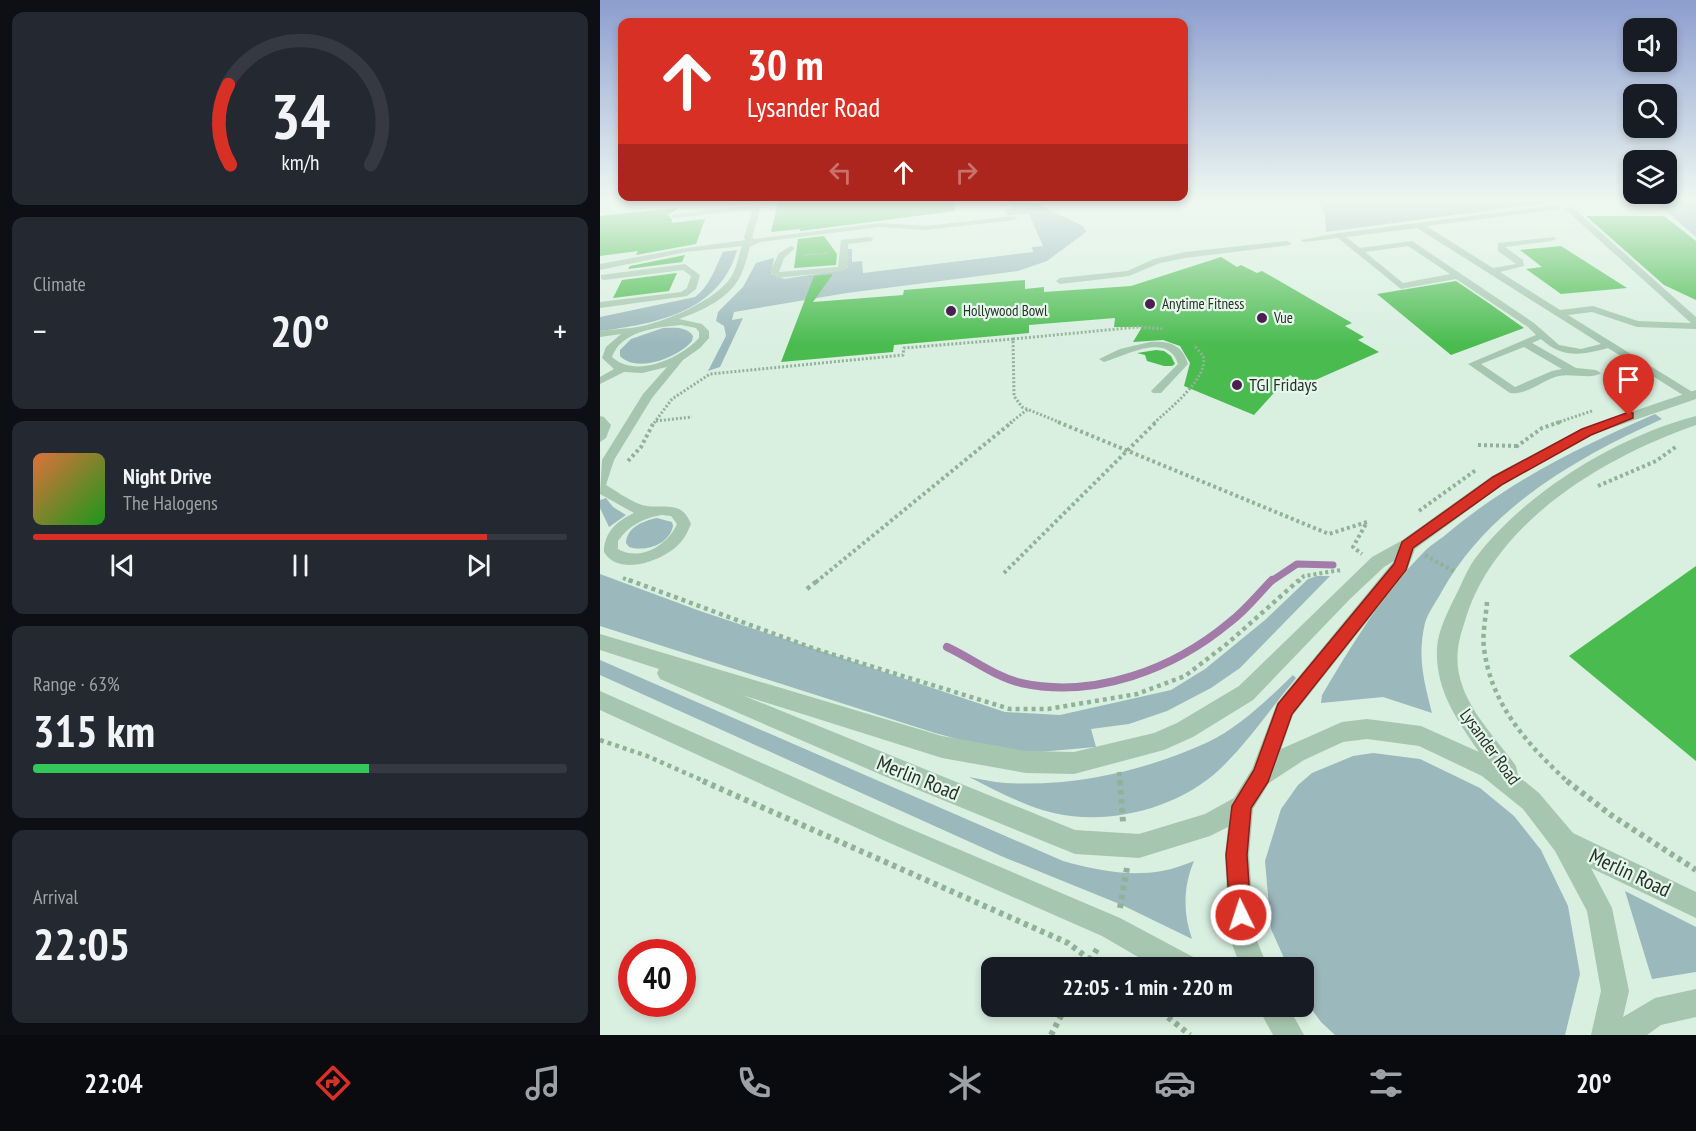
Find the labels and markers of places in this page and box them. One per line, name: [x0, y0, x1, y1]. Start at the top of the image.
place label: Anytime Fitness: [1162, 294, 1244, 313]
marker: Anytime Fitness: [1143, 297, 1157, 311]
place label: Hollywood Bowl: [963, 301, 1048, 320]
marker: Hollywood Bowl: [944, 304, 958, 318]
place label: Vue: [1273, 308, 1293, 327]
marker: Vue: [1255, 311, 1269, 325]
pin: [1603, 354, 1654, 416]
place label: TGI Fridays: [1249, 373, 1317, 396]
marker: TGI Fridays: [1230, 378, 1244, 392]

